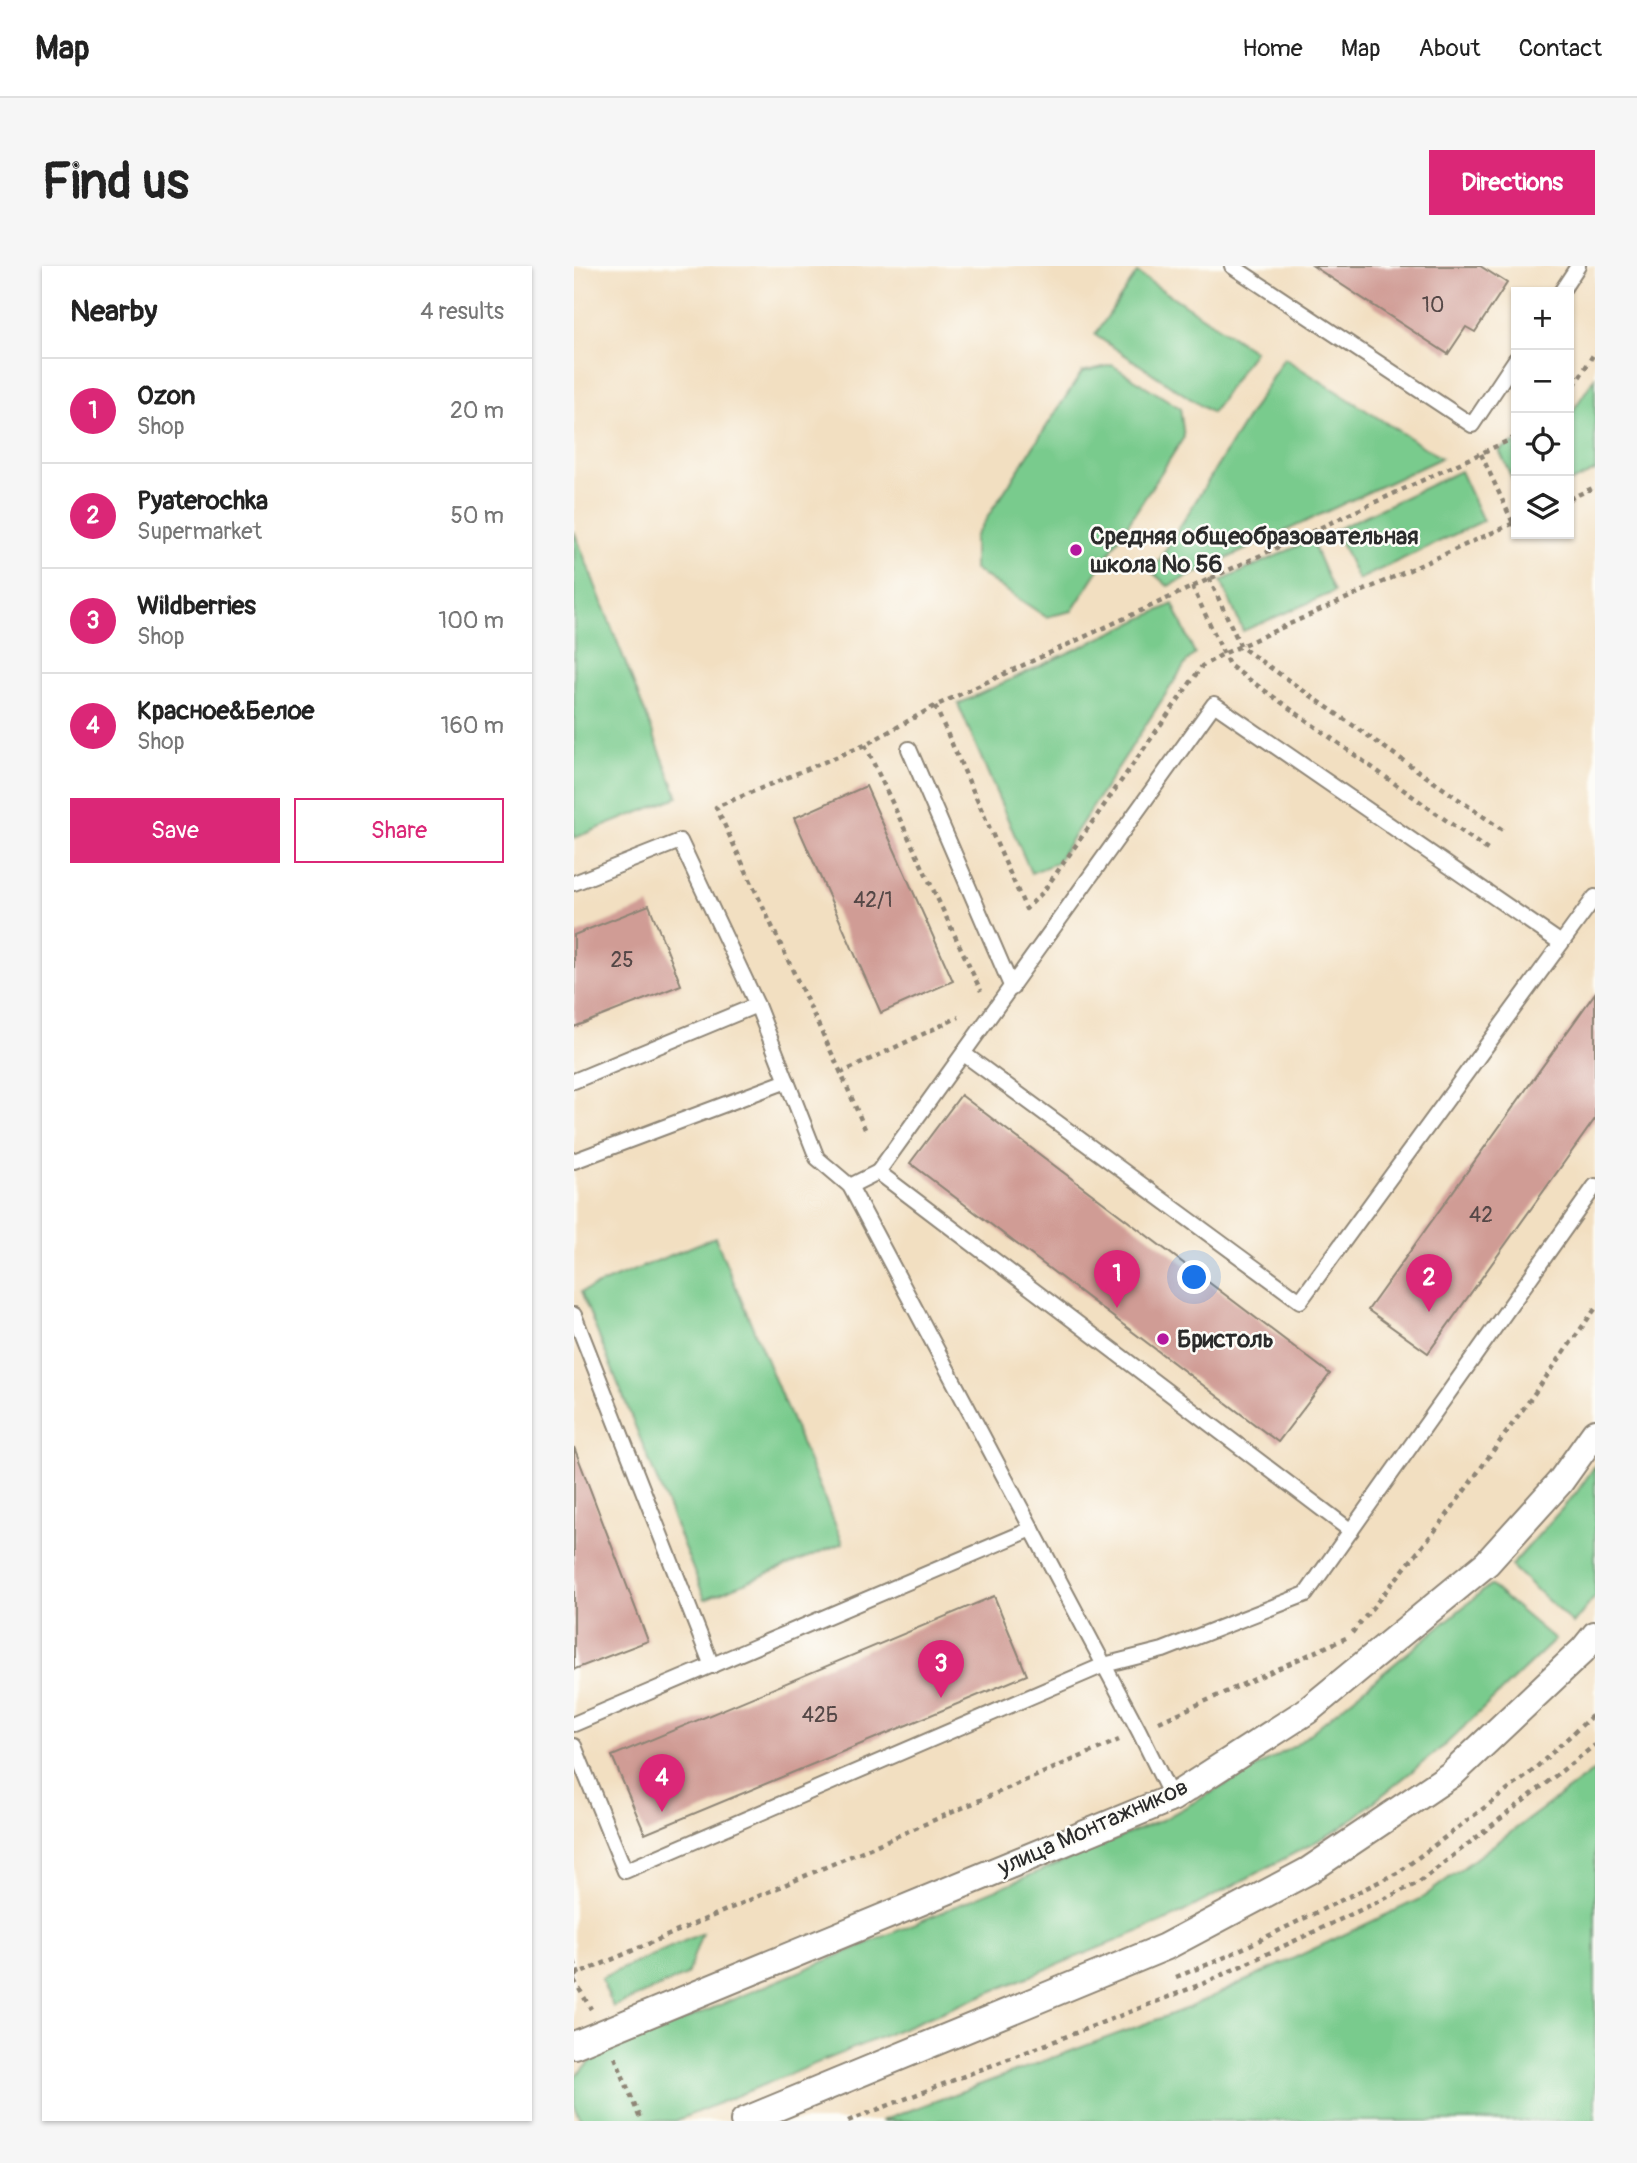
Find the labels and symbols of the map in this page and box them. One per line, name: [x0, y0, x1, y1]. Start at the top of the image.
house number: 10: [1422, 292, 1444, 319]
place label: Средняя общеобразовательная школа № 56: [1090, 522, 1419, 579]
marker: Средняя общеобразовательная школа № 56: [1068, 542, 1084, 558]
house number: 42/1: [853, 887, 893, 914]
house number: 25: [610, 947, 634, 974]
house number: 42: [1469, 1202, 1493, 1229]
pin: 1: [1094, 1250, 1140, 1308]
pin: 2: [1406, 1254, 1452, 1312]
your location: [1177, 1260, 1211, 1294]
place label: Бристоль: [1177, 1325, 1274, 1354]
marker: Бристоль: [1155, 1331, 1171, 1347]
pin: 3: [918, 1640, 964, 1698]
house number: 42Б: [802, 1702, 838, 1729]
pin: 4: [639, 1754, 685, 1812]
street label: улица Монтажников: [992, 1772, 1193, 1882]

